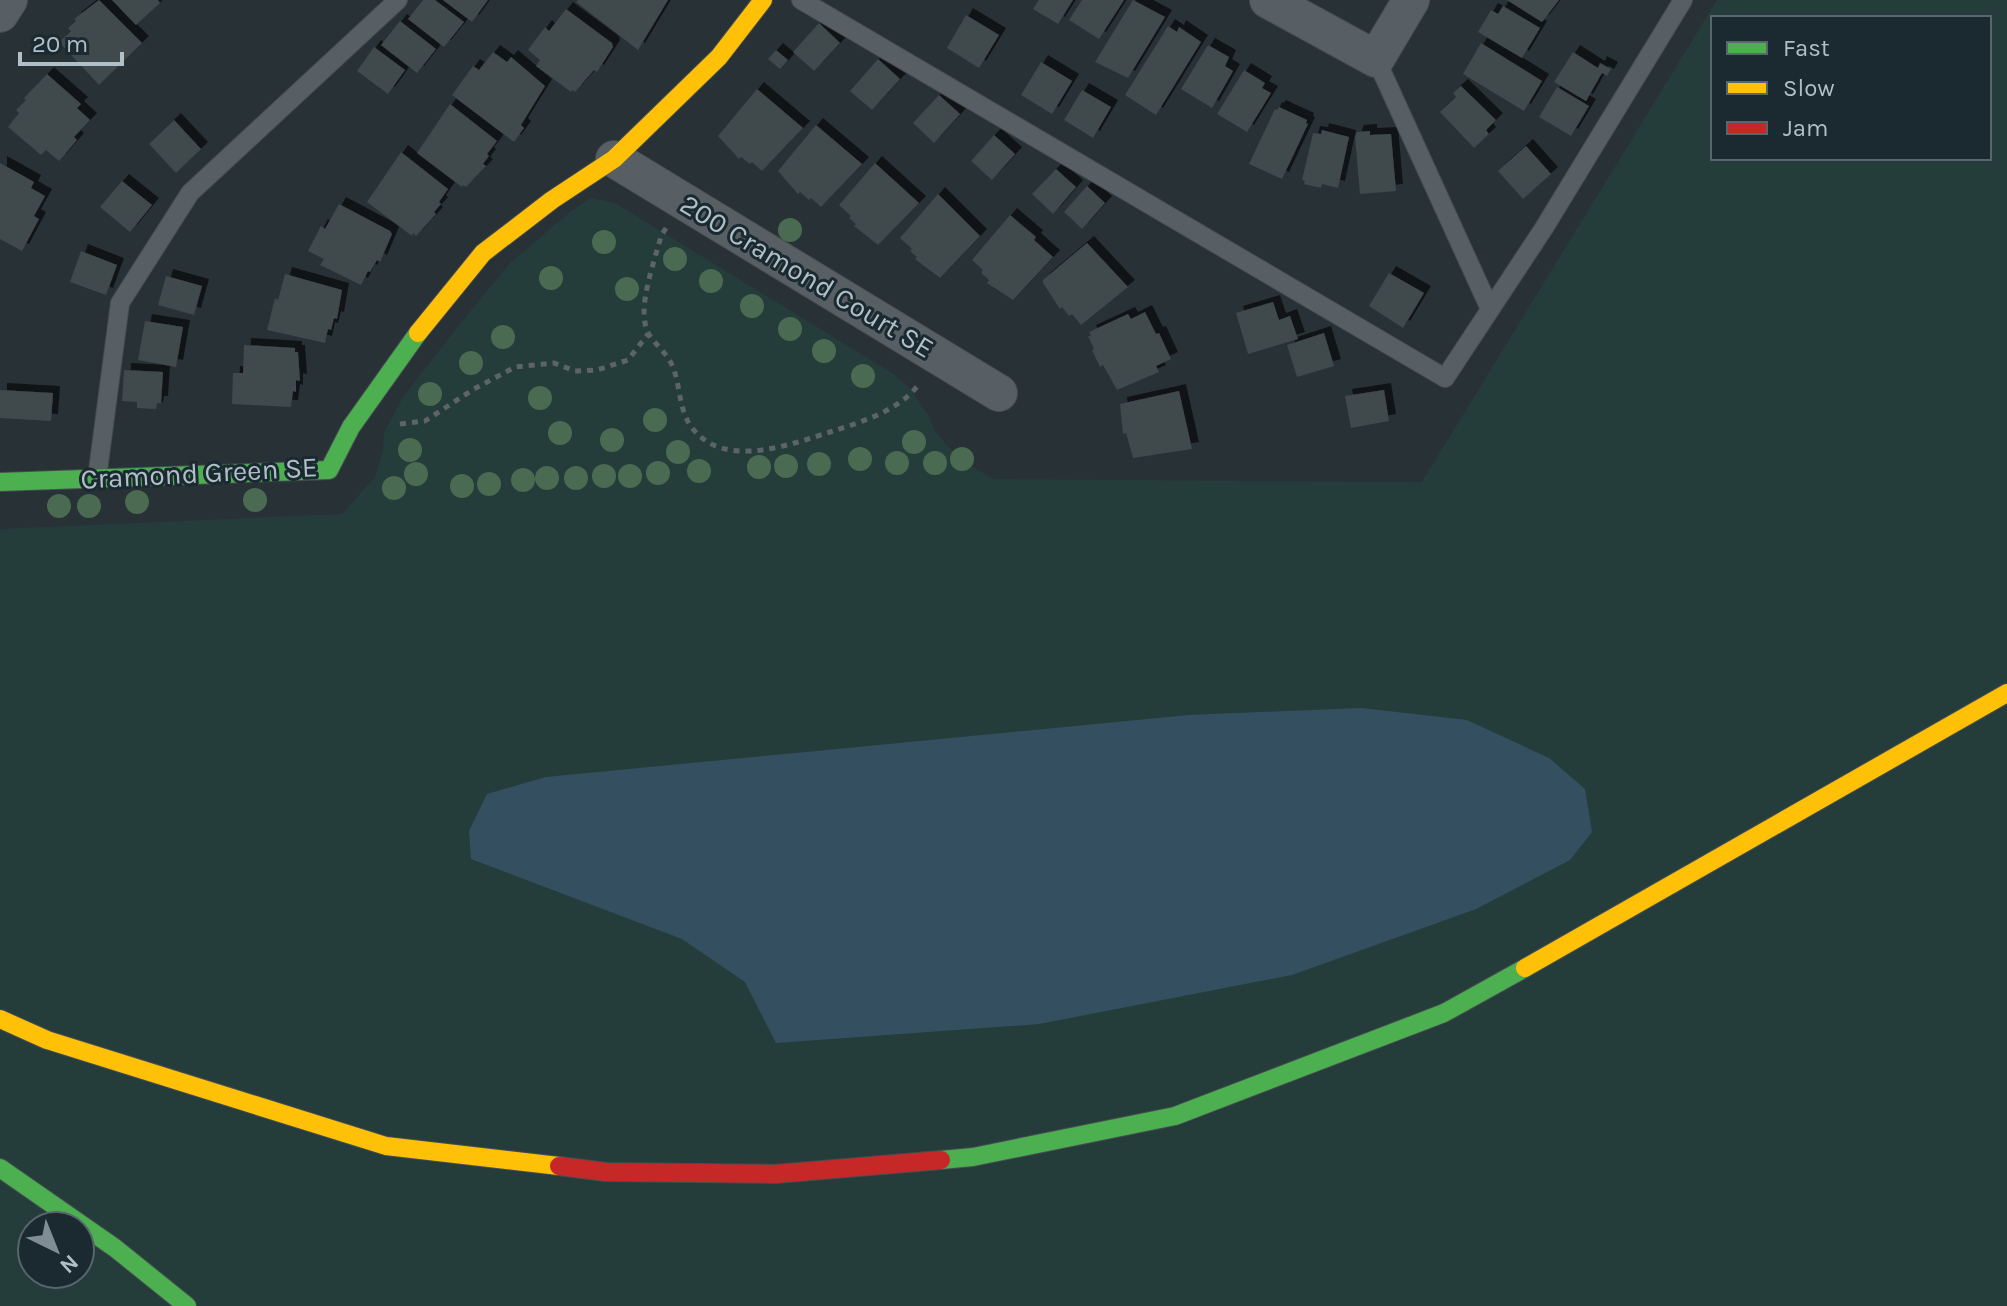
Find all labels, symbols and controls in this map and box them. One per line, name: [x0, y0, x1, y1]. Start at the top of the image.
scale bar: [20, 16, 122, 66]
legend: [1711, 16, 1991, 160]
text: 20 m: [32, 30, 88, 58]
text: Fast: [1783, 34, 1830, 62]
text: Slow: [1783, 74, 1835, 102]
text: Jam: [1783, 114, 1828, 142]
street label: 200 Cramond Court SE: [674, 187, 940, 365]
street label: Cramond Green SE: [80, 450, 318, 496]
north arrow: [16, 1210, 96, 1290]
text: N: [54, 1249, 84, 1279]

